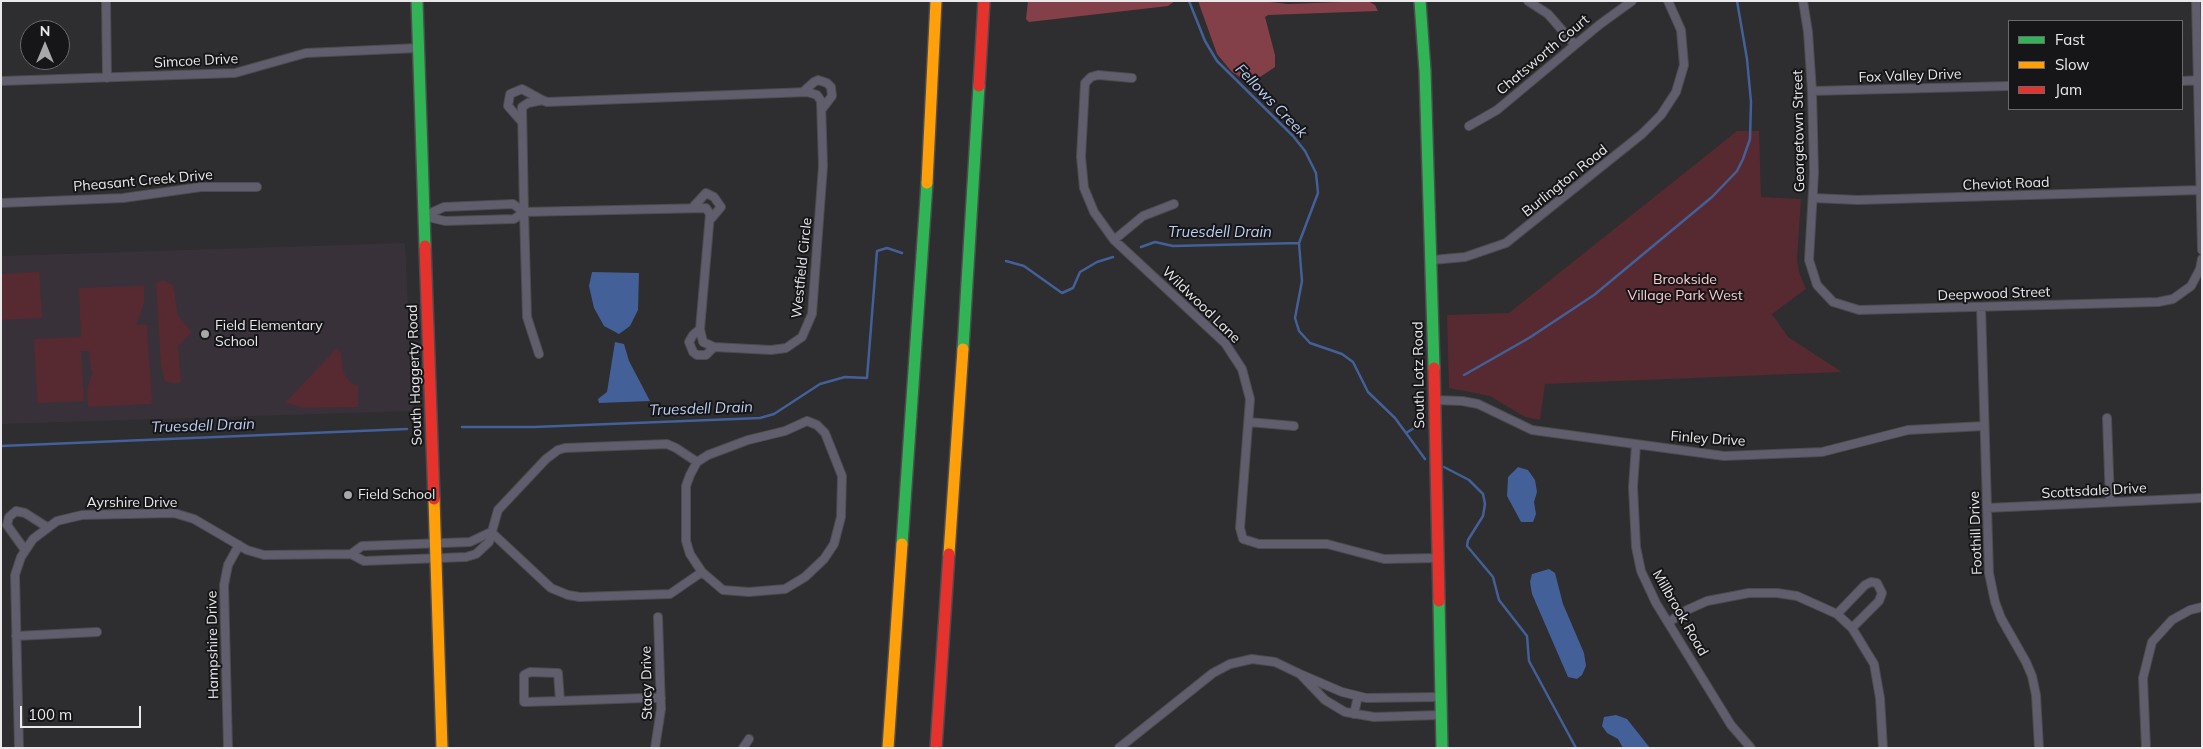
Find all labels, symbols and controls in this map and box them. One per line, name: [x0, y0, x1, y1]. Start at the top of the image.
street label: Chatsworth Court: [1493, 11, 1593, 99]
north arrow: [20, 20, 70, 70]
legend: [2008, 20, 2183, 110]
text: N: [40, 22, 50, 40]
text: Fast: [2055, 30, 2085, 49]
street label: Simcoe Drive: [154, 50, 238, 72]
text: Slow: [2055, 55, 2089, 74]
water label: Fellows Creek: [1231, 60, 1311, 142]
street label: Fox Valley Drive: [1858, 66, 1962, 86]
street label: Georgetown Street: [1790, 70, 1808, 192]
text: Jam: [2055, 80, 2082, 99]
street label: Burlington Road: [1519, 141, 1611, 221]
street label: Pheasant Creek Drive: [73, 167, 213, 195]
street label: Cheviot Road: [1962, 174, 2050, 194]
street label: Westfield Circle: [788, 217, 816, 319]
water label: Truesdell Drain: [1168, 223, 1272, 241]
street label: Wildwood Lane: [1158, 263, 1244, 347]
park label: Brookside Village Park West: [1627, 272, 1743, 304]
street label: Deepwood Street: [1937, 284, 2051, 304]
street label: South Haggerty Road: [404, 304, 426, 446]
place label: Field Elementary School: [215, 318, 323, 351]
street label: South Lotz Road: [1410, 321, 1428, 429]
marker: Field Elementary School: [199, 328, 211, 340]
water label: Truesdell Drain: [649, 398, 753, 420]
water label: Truesdell Drain: [151, 415, 255, 437]
street label: Finley Drive: [1670, 428, 1746, 450]
street label: Scottsdale Drive: [2041, 480, 2147, 502]
place label: Field School: [358, 487, 435, 503]
marker: Field School: [342, 489, 354, 501]
street label: Foothill Drive: [1966, 491, 1986, 575]
street label: Ayrshire Drive: [87, 495, 177, 511]
street label: Millbrook Road: [1649, 567, 1711, 659]
street label: Hampshire Drive: [204, 591, 222, 699]
street label: Stacy Drive: [638, 646, 656, 720]
scale bar: [22, 696, 144, 728]
text: 100 m: [28, 705, 72, 724]

